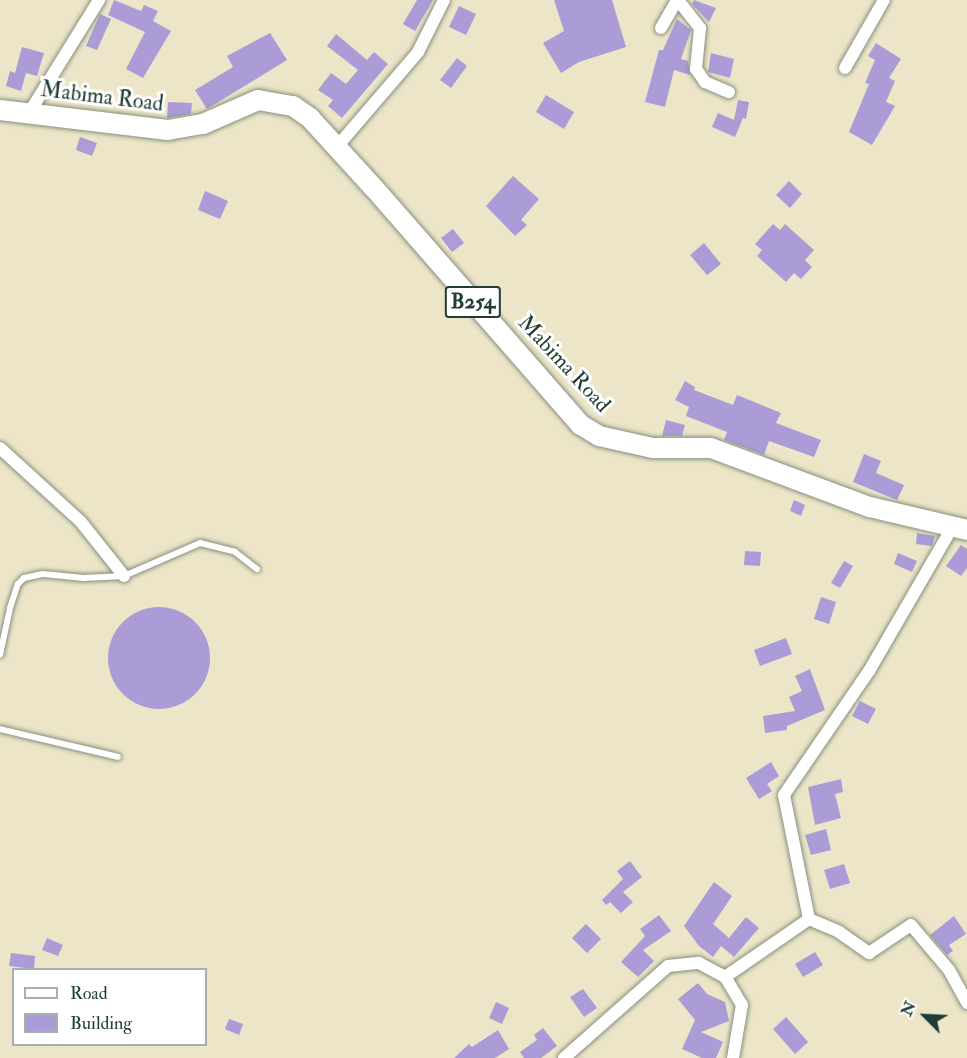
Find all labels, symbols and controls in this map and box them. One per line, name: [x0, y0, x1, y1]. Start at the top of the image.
street label: Mabima Road: [39, 76, 165, 118]
road number: B254: [444, 284, 502, 320]
street label: Mabima Road: [512, 310, 616, 418]
legend: [12, 968, 207, 1046]
text: Road: [70, 982, 108, 1005]
north arrow: [895, 986, 955, 1046]
text: N: [897, 998, 921, 1019]
text: Building: [70, 1012, 132, 1035]

